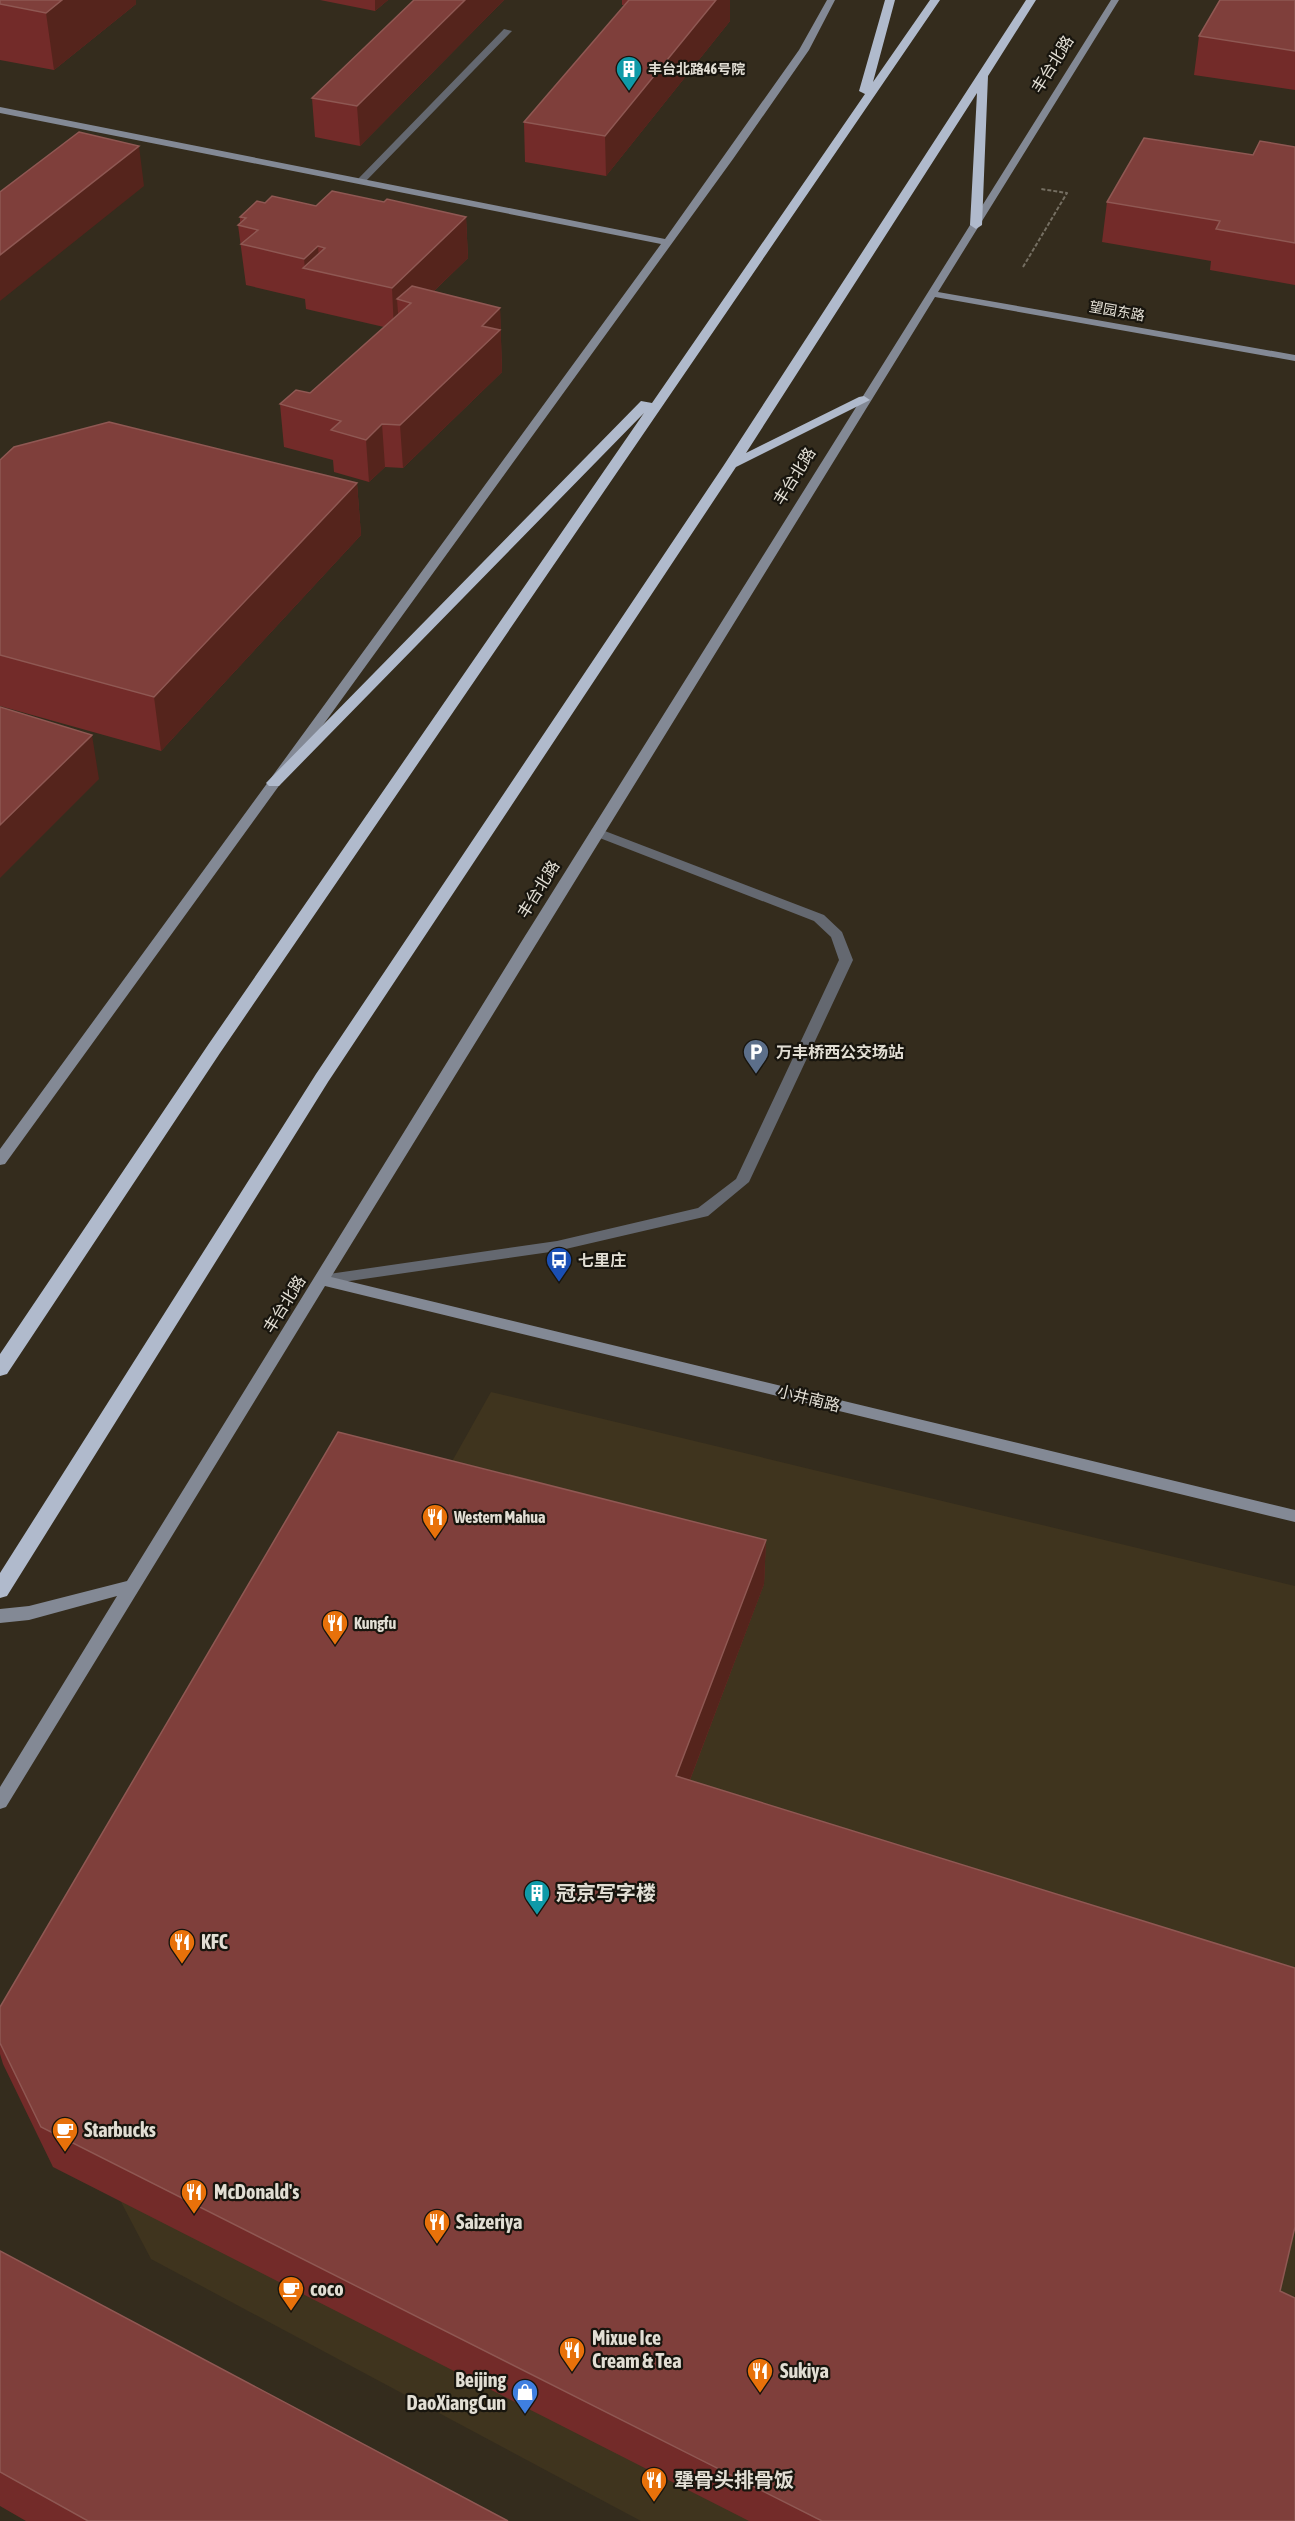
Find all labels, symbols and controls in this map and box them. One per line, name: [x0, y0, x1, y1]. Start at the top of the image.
street label: 丰台北路: [1027, 32, 1077, 96]
building icon: 丰台北路46号院: [614, 54, 644, 92]
place label: 丰台北路46号院: [648, 61, 745, 77]
street label: 望园东路: [1088, 298, 1146, 324]
street label: 丰台北路: [769, 444, 819, 508]
street label: 丰台北路: [513, 857, 563, 921]
parking icon: 万丰桥西公交场站: [741, 1037, 771, 1075]
place label: 万丰桥西公交场站: [776, 1043, 904, 1061]
bus stop icon: 七里庄: [544, 1245, 574, 1283]
place label: 七里庄: [578, 1251, 626, 1269]
street label: 丰台北路: [259, 1272, 309, 1336]
street label: 小井南路: [776, 1382, 842, 1414]
restaurant icon: Western Mahua: [420, 1502, 450, 1540]
place label: Western Mahua: [453, 1508, 546, 1526]
restaurant icon: Kungfu: [320, 1608, 350, 1646]
place label: Kungfu: [354, 1614, 396, 1632]
building icon: 冠京写字楼: [522, 1878, 552, 1916]
place label: 冠京写字楼: [556, 1881, 656, 1904]
restaurant icon: KFC: [167, 1927, 197, 1965]
place label: KFC: [201, 1930, 228, 1953]
cafe icon: Starbucks: [50, 2115, 80, 2153]
place label: Starbucks: [84, 2118, 156, 2141]
restaurant icon: McDonald's: [179, 2177, 209, 2215]
place label: McDonald's: [214, 2180, 299, 2203]
restaurant icon: Saizeriya: [422, 2207, 452, 2245]
place label: Saizeriya: [456, 2210, 522, 2233]
cafe icon: coco: [276, 2274, 306, 2312]
place label: coco: [310, 2277, 344, 2300]
place label: Mixue Ice Cream & Tea: [592, 2326, 682, 2372]
restaurant icon: Mixue Ice Cream & Tea: [557, 2335, 587, 2373]
restaurant icon: Sukiya: [745, 2356, 775, 2394]
place label: Sukiya: [780, 2359, 829, 2382]
place label: Beijing DaoXiangCun: [407, 2368, 506, 2414]
shop icon: Beijing DaoXiangCun: [510, 2377, 540, 2415]
restaurant icon: 犟骨头排骨饭: [639, 2465, 669, 2503]
place label: 犟骨头排骨饭: [674, 2468, 794, 2491]

